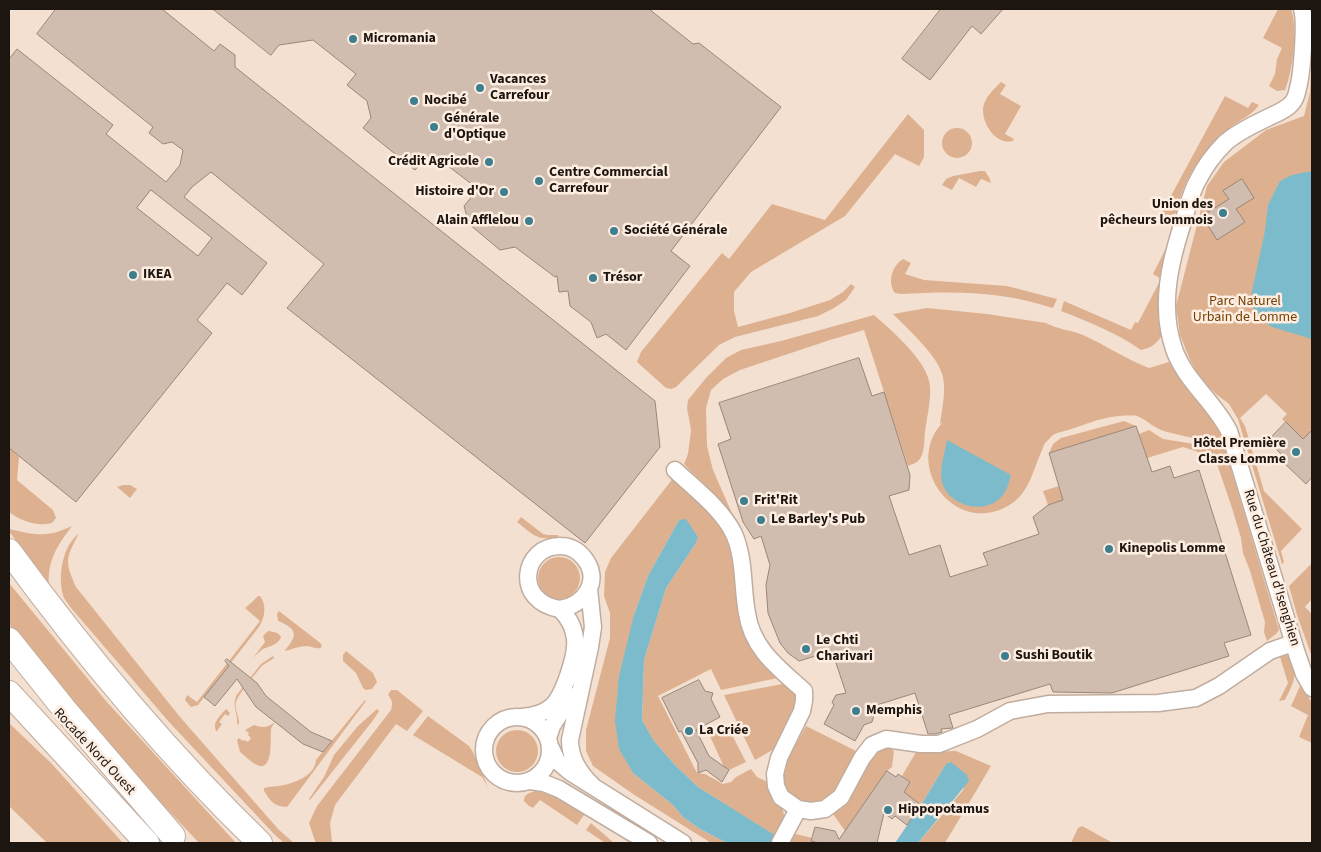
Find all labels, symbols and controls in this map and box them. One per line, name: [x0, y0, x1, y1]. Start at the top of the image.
place label: Micromania: [363, 31, 436, 47]
marker: Micromania: [347, 33, 359, 45]
place label: Vacances Carrefour: [490, 72, 550, 104]
marker: Vacances Carrefour: [474, 82, 486, 94]
place label: Nocibé: [424, 93, 467, 109]
marker: Nocibé: [408, 95, 420, 107]
place label: Générale d'Optique: [444, 111, 506, 144]
marker: Générale d'Optique: [428, 121, 440, 133]
place label: Crédit Agricole: [388, 154, 479, 170]
marker: Crédit Agricole: [483, 156, 495, 168]
place label: Centre Commercial Carrefour: [549, 165, 668, 198]
marker: Centre Commercial Carrefour: [533, 175, 545, 187]
place label: Histoire d'Or: [415, 184, 494, 200]
marker: Histoire d'Or: [498, 186, 510, 198]
place label: Union des pêcheurs lommois: [1100, 197, 1213, 230]
marker: Union des pêcheurs lommois: [1217, 207, 1229, 219]
place label: Alain Afflelou: [437, 213, 519, 229]
marker: Alain Afflelou: [523, 215, 535, 227]
place label: Société Générale: [624, 223, 727, 239]
marker: Société Générale: [608, 225, 620, 237]
place label: IKEA: [143, 267, 172, 283]
marker: IKEA: [127, 269, 139, 281]
place label: Trésor: [603, 270, 642, 286]
marker: Trésor: [587, 272, 599, 284]
park label: Parc Naturel Urbain de Lomme: [1193, 294, 1297, 326]
place label: Hôtel Première Classe Lomme: [1193, 436, 1286, 468]
marker: Hôtel Première Classe Lomme: [1290, 446, 1302, 458]
street label: Rue du Château d'Isenghien: [1239, 488, 1303, 648]
place label: Frit'Rit: [754, 493, 798, 509]
marker: Frit'Rit: [738, 495, 750, 507]
place label: Le Barley's Pub: [771, 512, 865, 528]
marker: Le Barley's Pub: [755, 514, 767, 526]
place label: Kinepolis Lomme: [1119, 541, 1225, 557]
marker: Kinepolis Lomme: [1103, 543, 1115, 555]
place label: Le Chti Charivari: [816, 633, 873, 666]
marker: Le Chti Charivari: [800, 643, 812, 655]
place label: Sushi Boutik: [1015, 648, 1093, 664]
marker: Sushi Boutik: [999, 650, 1011, 662]
place label: Memphis: [866, 703, 922, 719]
street label: Rocade Nord Ouest: [50, 705, 138, 799]
marker: Memphis: [850, 705, 862, 717]
place label: La Criée: [699, 723, 749, 739]
marker: La Criée: [683, 725, 695, 737]
place label: Hippopotamus: [898, 802, 989, 818]
marker: Hippopotamus: [882, 804, 894, 816]

